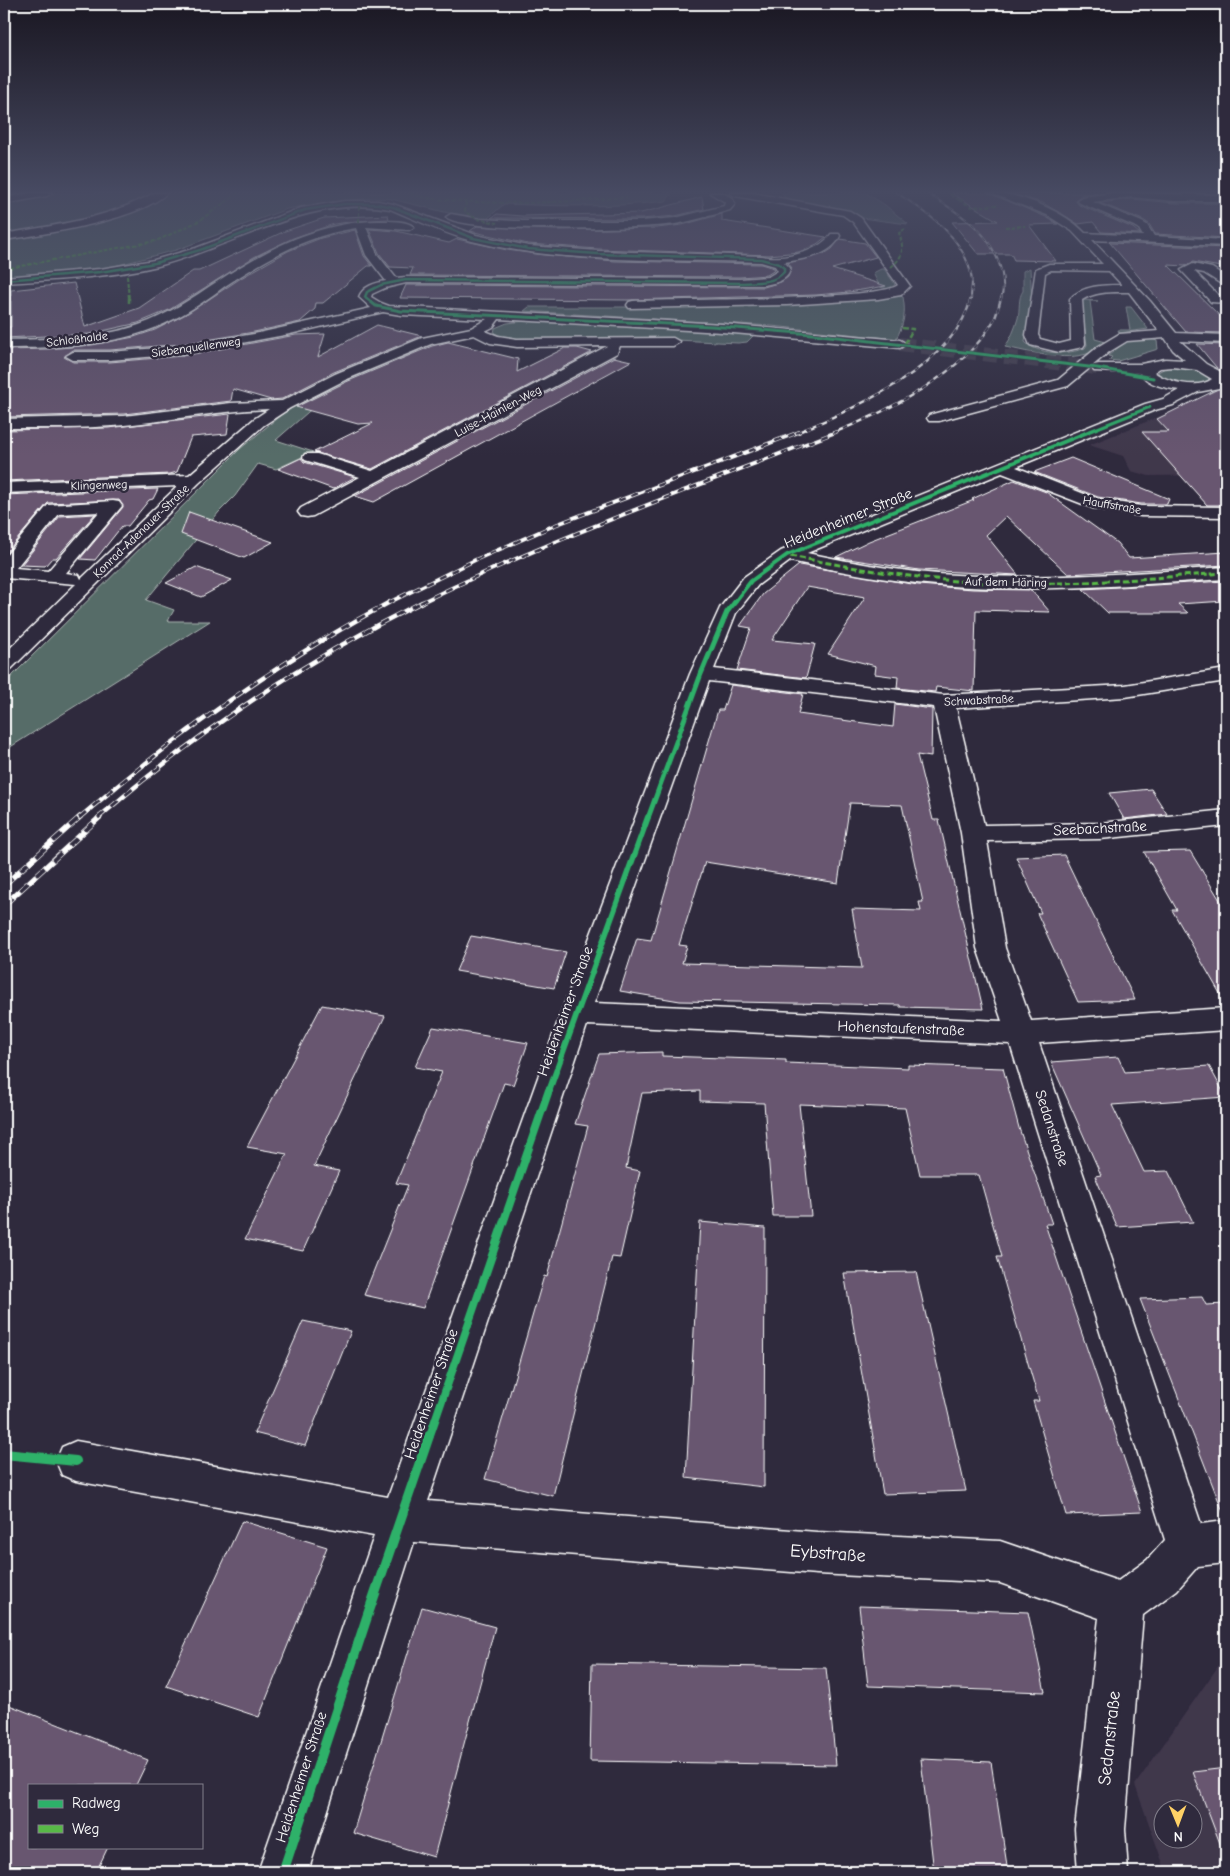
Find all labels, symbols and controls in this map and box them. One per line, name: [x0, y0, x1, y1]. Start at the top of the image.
street label: Schloßhalde: [45, 328, 109, 350]
street label: Siebenquellenweg: [150, 334, 242, 360]
street label: Luise-Hainlen-Weg: [452, 382, 544, 440]
street label: Klingenweg: [70, 477, 128, 493]
street label: Konrad-Adenauer-Straße: [90, 481, 192, 581]
street label: Heidenheimer Straße: [781, 484, 915, 552]
street label: Hauffstraße: [1082, 493, 1142, 517]
street label: Auf dem Häring: [965, 574, 1047, 590]
street label: Schwabstraße: [944, 691, 1014, 709]
street label: Seebachstraße: [1053, 817, 1148, 839]
street label: Heidenheimer Straße: [533, 943, 597, 1078]
street label: Hohenstaufenstraße: [837, 1017, 965, 1039]
street label: Sedanstraße: [1031, 1088, 1073, 1169]
street label: Heidenheimer Straße: [400, 1326, 462, 1462]
street label: Eybstraße: [790, 1540, 866, 1567]
street label: Sedanstraße: [1094, 1690, 1125, 1786]
street label: Heidenheimer Straße: [271, 1709, 331, 1845]
legend: [28, 1784, 202, 1848]
text: Radweg: [72, 1794, 121, 1812]
north arrow: [1152, 1798, 1202, 1848]
text: Weg: [72, 1820, 99, 1838]
text: N: [1174, 1828, 1183, 1845]

